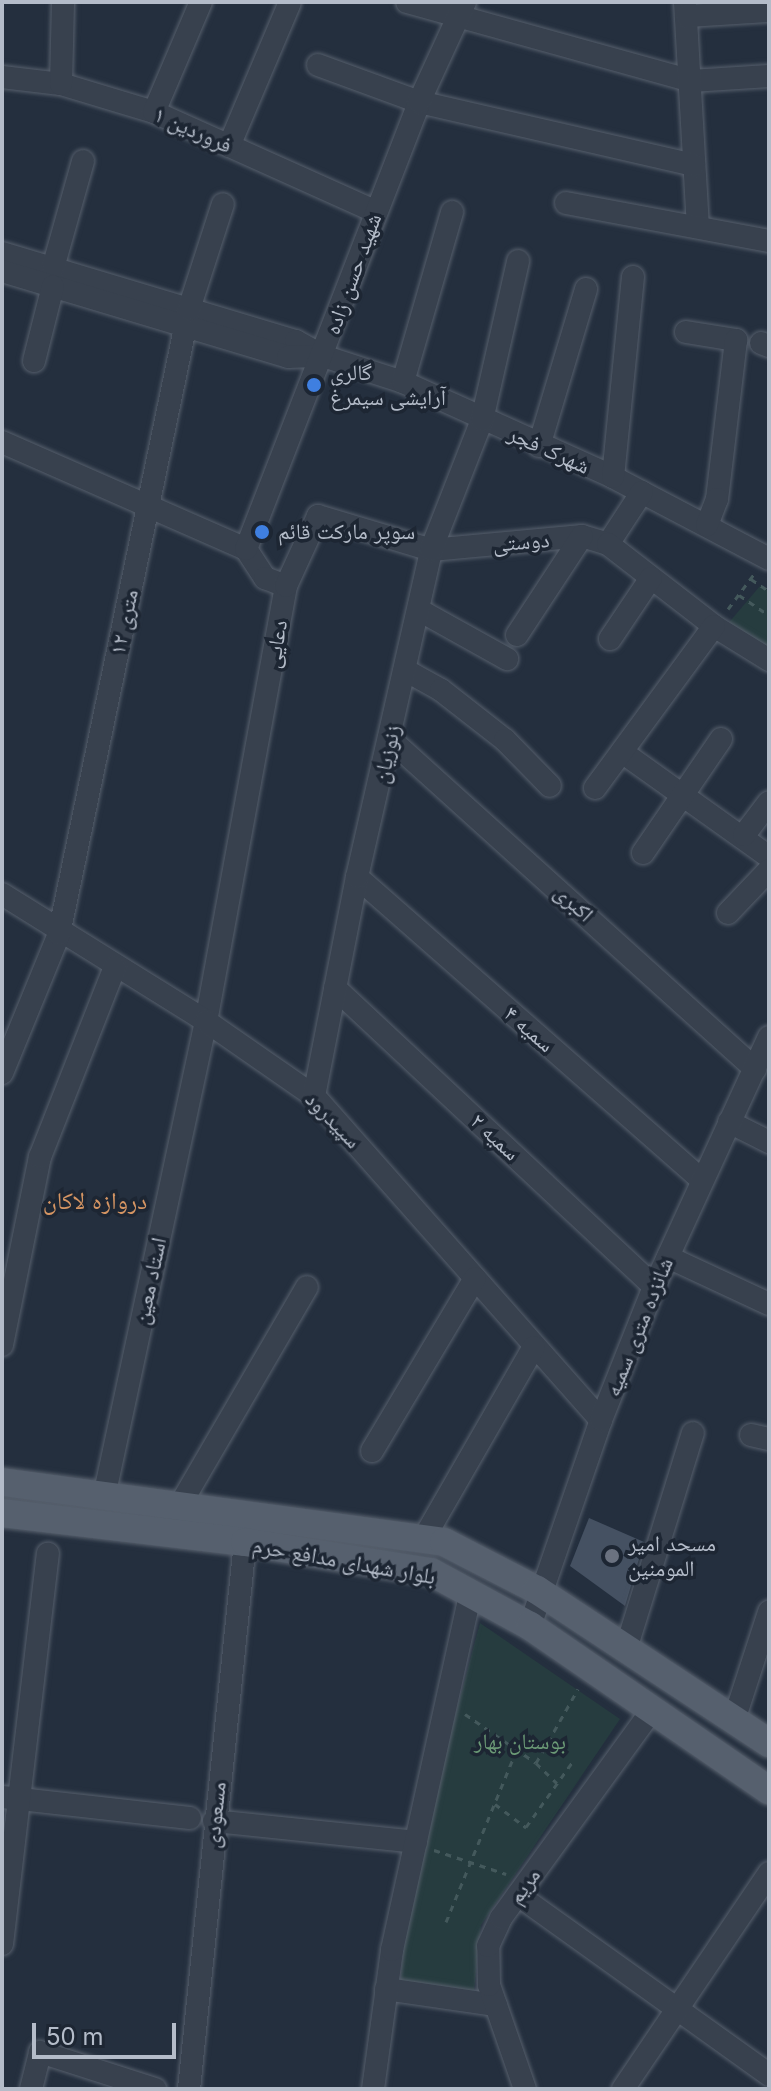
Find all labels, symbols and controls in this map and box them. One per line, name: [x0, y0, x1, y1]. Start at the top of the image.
street label: فروردین ۱: [150, 101, 236, 159]
street label: شهید حسن زاده: [319, 210, 387, 338]
place label: گالری آرایشی سیمرغ: [330, 359, 446, 410]
marker: گالری آرایشی سیمرغ: [305, 376, 323, 394]
street label: شهرک فجر: [504, 420, 594, 480]
place label: سوپر مارکت قائم: [278, 519, 415, 545]
marker: سوپر مارکت قائم: [253, 523, 271, 541]
street label: دوستی: [492, 526, 550, 558]
street label: ۱۲ متری: [104, 587, 144, 657]
street label: دعایی: [259, 618, 293, 670]
street label: زنوزیان: [367, 722, 407, 786]
street label: اکبری: [549, 879, 599, 927]
street label: سمیه ۴: [499, 1000, 559, 1058]
street label: سپیدرود: [300, 1086, 366, 1154]
street label: سمیه ۲: [465, 1108, 525, 1166]
district label: دروازه لاکان: [43, 1187, 147, 1215]
street label: استاد معین: [128, 1235, 172, 1327]
street label: شانزده متری سمیه: [599, 1254, 679, 1400]
place label: مسحد امیر المومنین: [628, 1530, 716, 1582]
street label: بلوار شهدای مدافع حرم: [251, 1532, 437, 1590]
marker: مسحد امیر المومنین: [603, 1547, 621, 1565]
park label: بوستان بهار: [474, 1729, 566, 1755]
street label: مسعودی: [198, 1780, 232, 1850]
street label: مریم: [502, 1863, 546, 1909]
scale bar: [36, 2007, 180, 2057]
text: 50 m: [46, 2022, 104, 2051]

